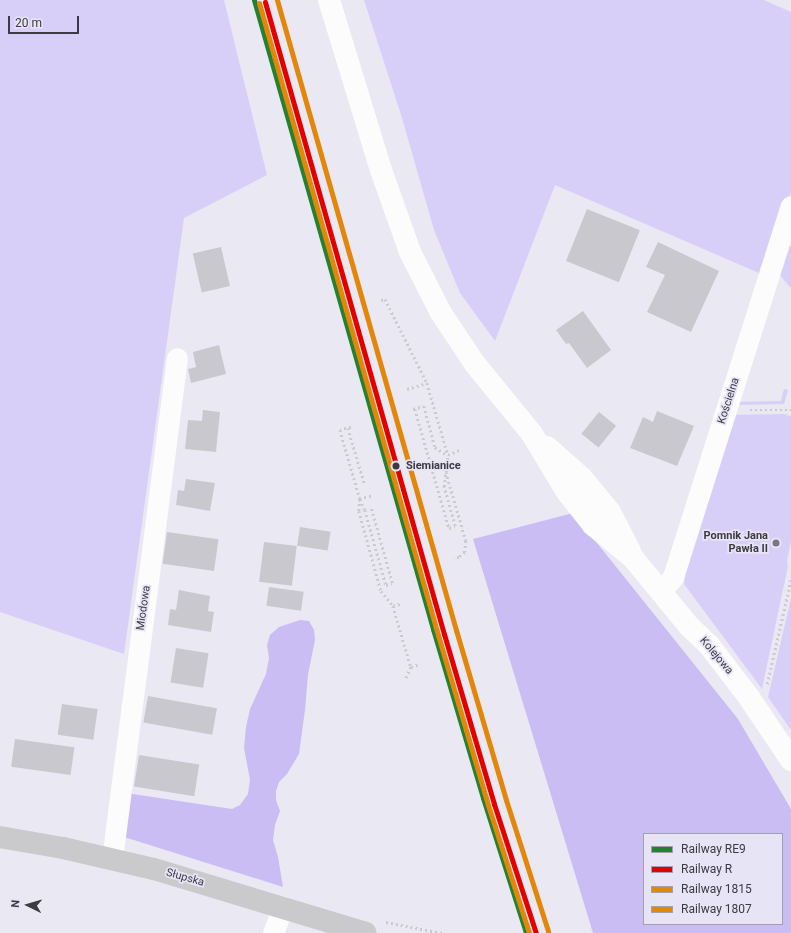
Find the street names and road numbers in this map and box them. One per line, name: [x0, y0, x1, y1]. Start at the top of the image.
street label: Kościelna: [715, 376, 743, 426]
street label: Miodowa: [134, 585, 154, 631]
street label: Kolejowa: [697, 635, 735, 677]
street label: Słupska: [164, 866, 206, 890]

